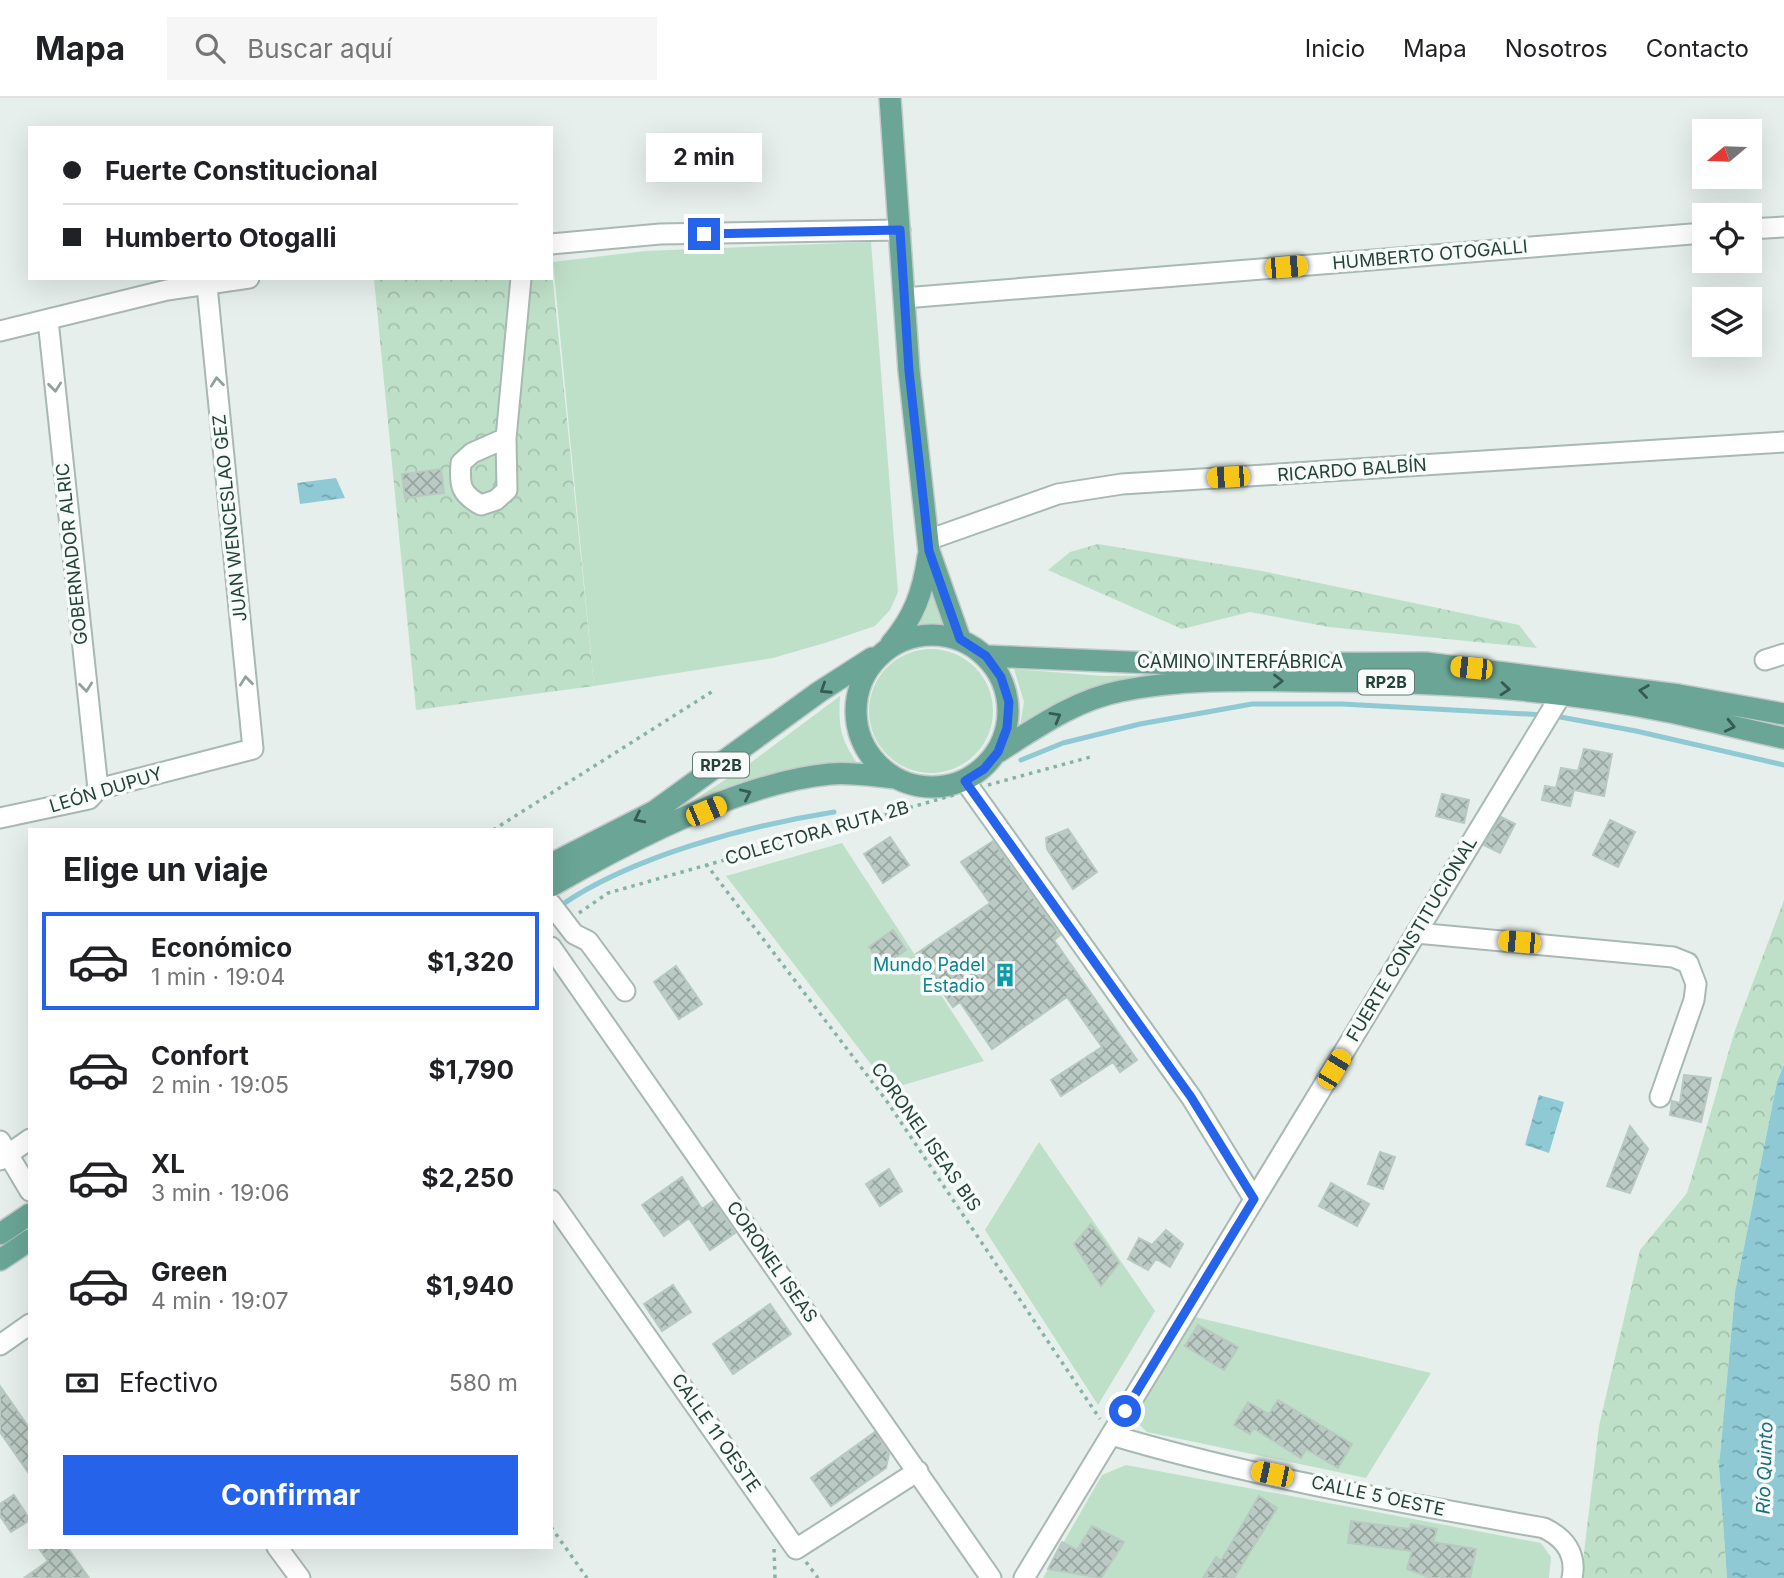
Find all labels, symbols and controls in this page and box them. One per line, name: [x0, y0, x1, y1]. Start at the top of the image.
search box: [167, 17, 657, 80]
text: Mapa: [35, 28, 125, 68]
icon: search: [191, 29, 229, 67]
text: Buscar aquí: [247, 33, 392, 64]
text: Inicio: [1305, 34, 1365, 63]
text: Mapa: [1403, 34, 1467, 63]
text: Nosotros: [1505, 34, 1608, 63]
text: Contacto: [1646, 34, 1749, 63]
north arrow: [1692, 119, 1762, 189]
map controls: [1692, 119, 1762, 357]
callout: 2 min: [646, 132, 762, 181]
text: 2 min: [673, 143, 735, 171]
text: Fuerte Constitucional: [105, 155, 378, 186]
button: locate: [1692, 203, 1762, 273]
route end: [688, 218, 720, 250]
text: Humberto Otogalli: [105, 222, 337, 253]
street label: HUMBERTO OTOGALLI: [1331, 236, 1528, 273]
car: [1265, 255, 1308, 279]
button: layers: [1692, 287, 1762, 357]
one-way arrow: [209, 376, 224, 388]
one-way arrow: [47, 382, 62, 393]
street label: JUAN WENCESLAO GEZ: [208, 413, 251, 623]
street label: RICARDO BALBÍN: [1277, 453, 1427, 485]
street label: GOBERNADOR ALRIC: [51, 462, 92, 646]
car: [1207, 465, 1250, 489]
street label: CAMINO INTERFÁBRICA: [1137, 650, 1343, 672]
car: [1450, 655, 1493, 681]
road number: RP2B: [1358, 670, 1414, 694]
one-way arrow: [1273, 673, 1284, 689]
one-way arrow: [239, 676, 254, 687]
one-way arrow: [820, 680, 833, 693]
one-way arrow: [78, 681, 93, 693]
one-way arrow: [1500, 681, 1511, 696]
one-way arrow: [1638, 683, 1650, 698]
one-way arrow: [1049, 712, 1062, 725]
one-way arrow: [1724, 717, 1736, 732]
road number: RP2B: [693, 752, 749, 778]
street label: LEÓN DUPUY: [47, 761, 165, 817]
one-way arrow: [738, 788, 751, 802]
car: [683, 793, 730, 829]
street label: COLECTORA RUTA 2B: [723, 796, 911, 869]
one-way arrow: [634, 810, 646, 824]
street label: FUERTE CONSTITUCIONAL: [1342, 832, 1481, 1045]
text: Elige un viaje: [63, 850, 268, 889]
icon: car: [67, 930, 130, 993]
car: [1498, 930, 1541, 954]
text: Económico: [151, 932, 292, 963]
text: $1,320: [427, 946, 514, 977]
place label: Mundo Padel Estadio: [873, 954, 985, 996]
building icon: Mundo Padel Estadio: [991, 961, 1019, 989]
text: 1 min · 19:04: [151, 963, 285, 991]
icon: car: [67, 1038, 130, 1101]
text: Confort: [151, 1040, 249, 1071]
car: [1315, 1046, 1354, 1092]
text: $1,790: [428, 1054, 514, 1085]
street label: CORONEL ISEAS BIS: [867, 1058, 986, 1215]
text: 2 min · 19:05: [151, 1071, 289, 1099]
icon: car: [67, 1146, 130, 1209]
text: XL: [151, 1148, 185, 1179]
text: $2,250: [421, 1162, 514, 1193]
text: 3 min · 19:06: [151, 1179, 290, 1207]
street label: CORONEL ISEAS: [723, 1197, 822, 1326]
icon: car: [67, 1254, 130, 1317]
text: Green: [151, 1256, 228, 1287]
text: $1,940: [425, 1270, 514, 1301]
text: 4 min · 19:07: [151, 1287, 289, 1315]
icon: cash: [63, 1364, 101, 1402]
text: Efectivo: [119, 1367, 218, 1398]
text: 580 m: [449, 1369, 518, 1397]
street label: CALLE 11 OESTE: [668, 1369, 765, 1496]
route start: [1109, 1395, 1141, 1427]
water label: Río Quinto: [1751, 1421, 1778, 1515]
button: Confirmar: [63, 1455, 518, 1535]
car: [1250, 1459, 1295, 1489]
street label: CALLE 5 OESTE: [1309, 1471, 1447, 1520]

